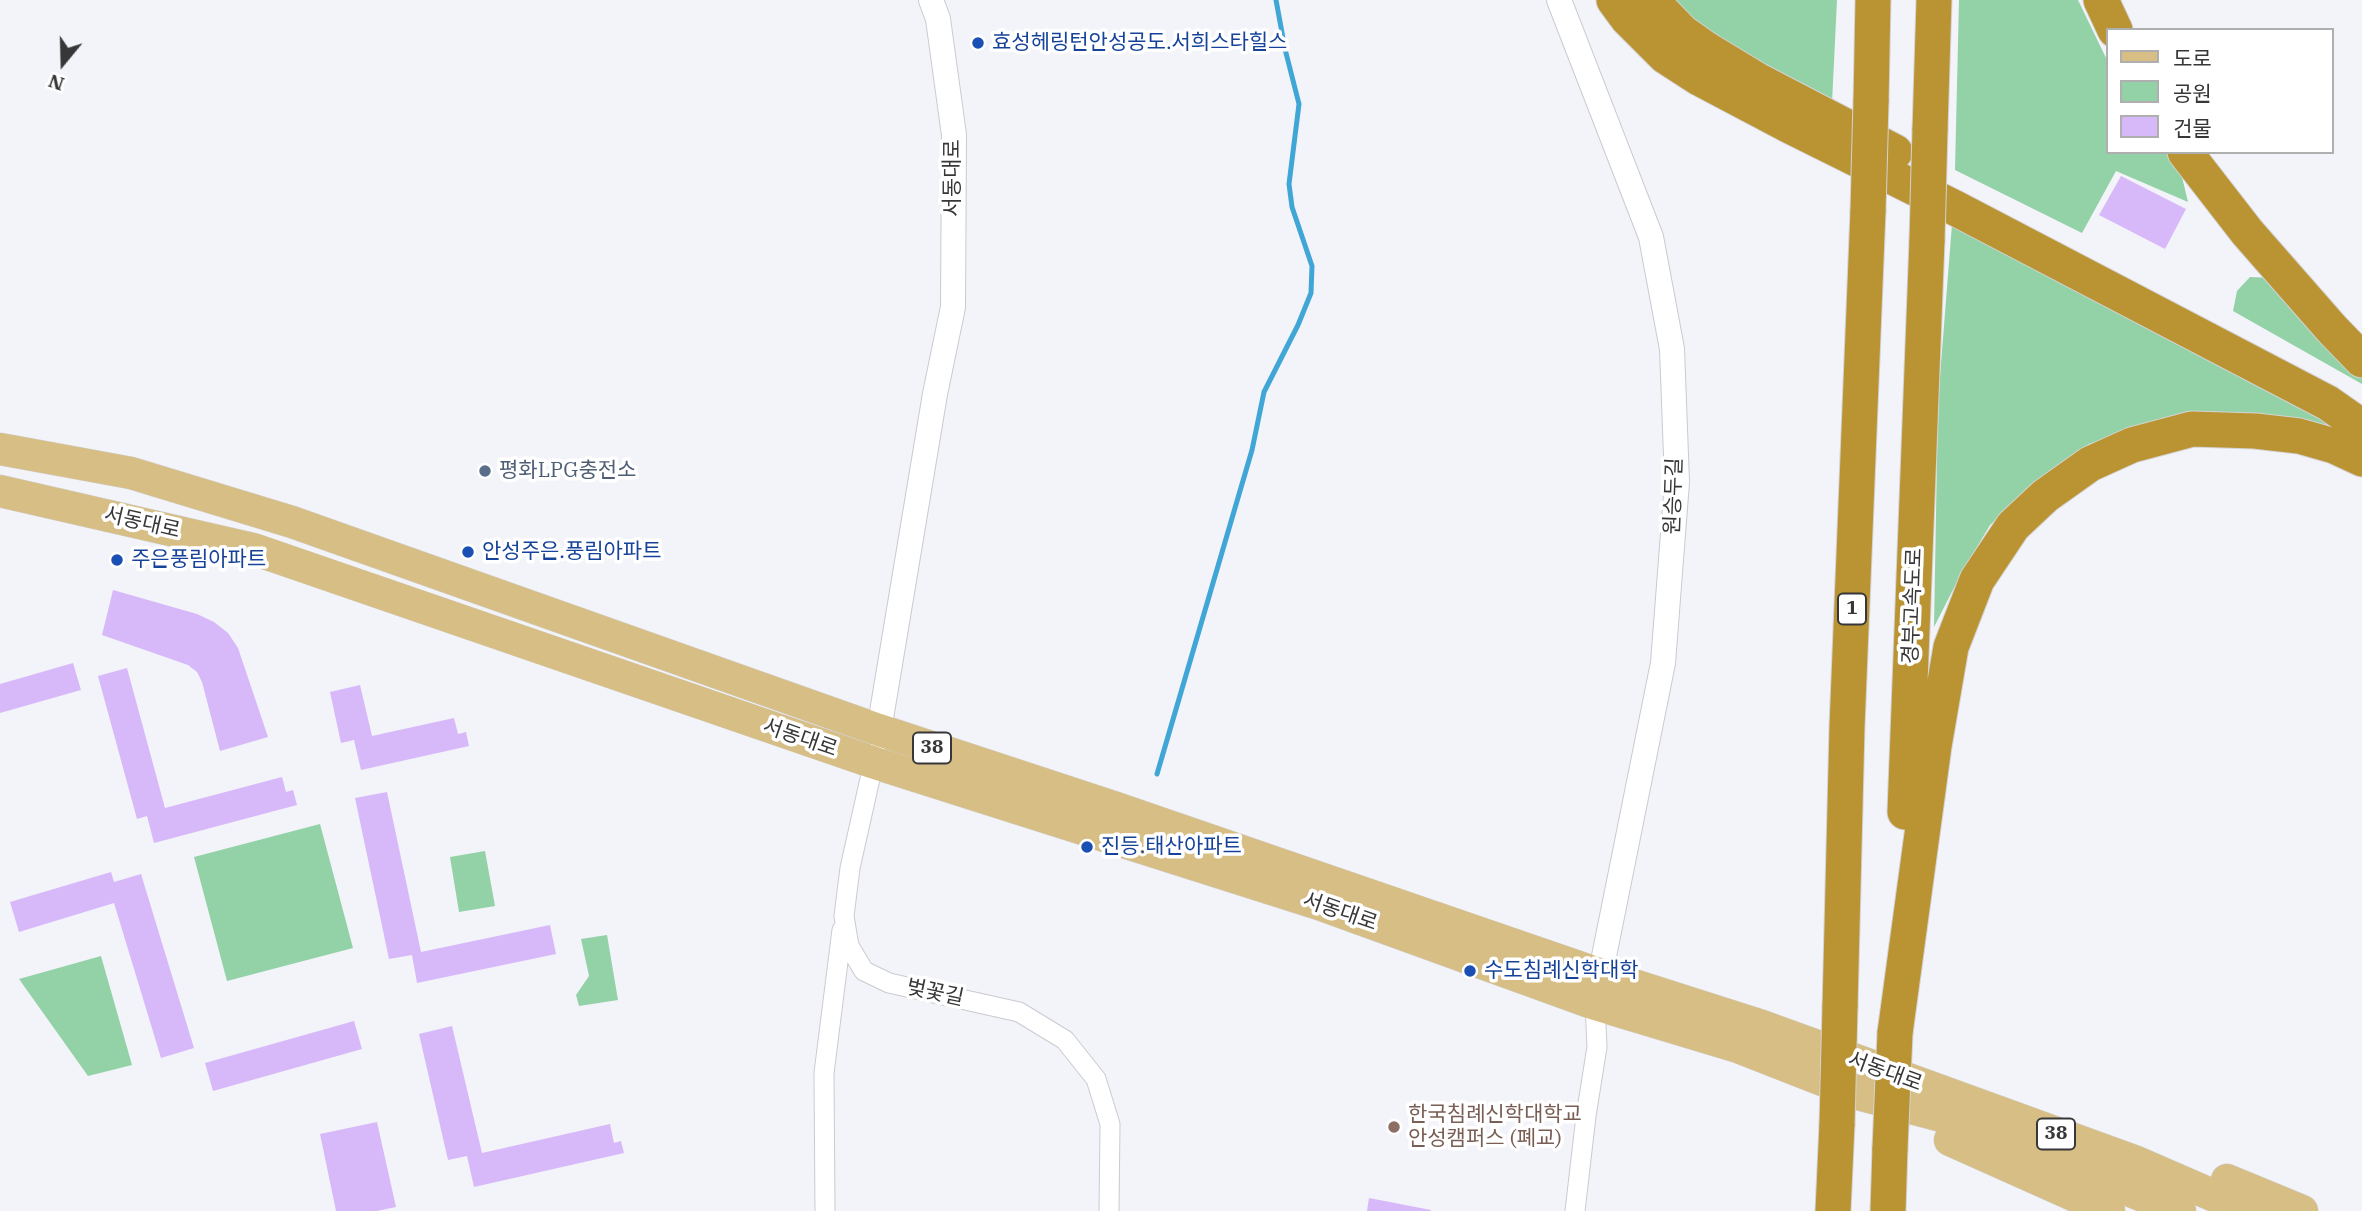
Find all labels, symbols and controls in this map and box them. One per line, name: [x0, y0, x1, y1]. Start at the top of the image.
north arrow: [28, 28, 98, 98]
legend: [2106, 28, 2334, 154]
place label: 효성헤링턴안성공도.서희스타힐스: [992, 30, 1287, 56]
marker: 효성헤링턴안성공도.서희스타힐스: [970, 35, 986, 51]
text: 도로: [2173, 44, 2212, 72]
text: N: [45, 69, 67, 97]
text: 공원: [2173, 79, 2212, 107]
text: 건물: [2173, 114, 2212, 142]
street label: 서동대로: [940, 139, 966, 217]
street label: 원승두길: [1660, 457, 1688, 535]
place label: 평화LPG충전소: [499, 458, 636, 484]
marker: 평화LPG충전소: [477, 463, 493, 479]
street label: 서동대로: [102, 502, 182, 544]
place label: 안성주은.풍림아파트: [482, 539, 662, 565]
marker: 안성주은.풍림아파트: [460, 544, 476, 560]
place label: 주은풍림아파트: [131, 547, 266, 573]
street label: 경부고속도로: [1898, 548, 1928, 664]
marker: 주은풍림아파트: [109, 552, 125, 568]
road number: 1: [1838, 594, 1866, 624]
street label: 서동대로: [759, 714, 841, 762]
road number: 38: [913, 733, 951, 764]
place label: 진등.태산아파트: [1101, 834, 1242, 860]
marker: 진등.태산아파트: [1079, 839, 1095, 855]
street label: 서동대로: [1299, 888, 1381, 936]
place label: 수도침례신학대학: [1484, 958, 1639, 984]
marker: 수도침례신학대학: [1462, 963, 1478, 979]
street label: 벚꽃길: [904, 975, 966, 1011]
street label: 서동대로: [1844, 1047, 1926, 1097]
place label: 한국침례신학대학교 안성캠퍼스 (폐교): [1408, 1102, 1582, 1152]
road number: 38: [2037, 1118, 2075, 1150]
marker: 한국침례신학대학교 안성캠퍼스 (폐교): [1386, 1119, 1402, 1135]

